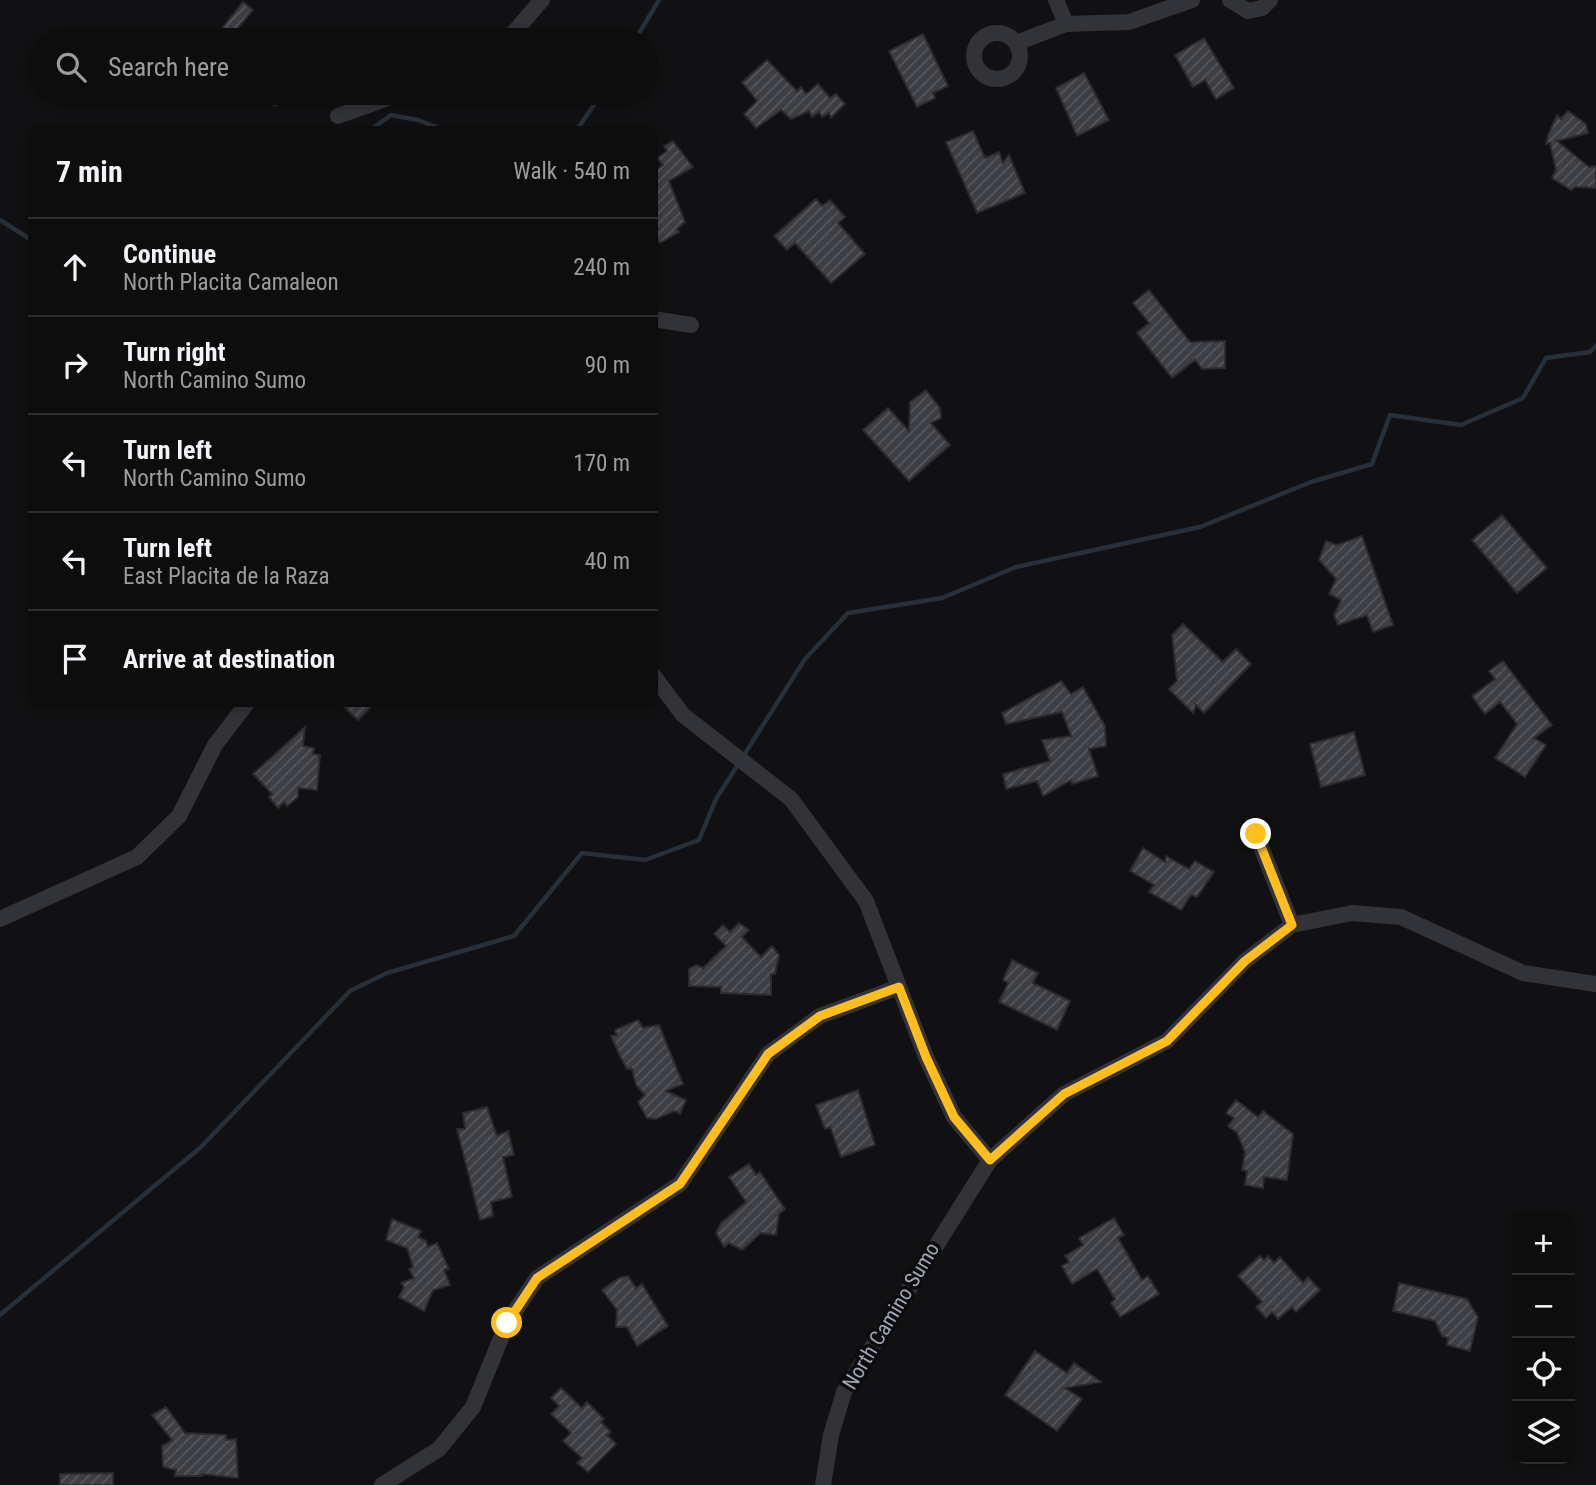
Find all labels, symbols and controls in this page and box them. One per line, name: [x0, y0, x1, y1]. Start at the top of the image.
search box: [28, 28, 658, 105]
icon: search: [52, 48, 90, 86]
text: Search here: [108, 52, 229, 82]
text: 7 min: [56, 154, 123, 189]
text: Walk · 540 m: [513, 158, 630, 185]
text: Continue: [123, 239, 216, 269]
icon: ahead: [56, 248, 94, 286]
text: 240 m: [573, 254, 630, 281]
text: North Placita Camaleon: [123, 269, 339, 296]
text: Turn right: [123, 337, 225, 367]
icon: right: [56, 346, 94, 384]
text: 90 m: [585, 352, 630, 379]
text: North Camino Sumo: [123, 367, 306, 394]
text: Turn left: [123, 435, 212, 465]
icon: left: [56, 444, 94, 482]
text: 170 m: [573, 450, 630, 477]
text: North Camino Sumo: [123, 465, 306, 492]
text: Turn left: [123, 533, 212, 563]
icon: left: [56, 542, 94, 580]
text: 40 m: [585, 548, 630, 575]
text: East Placita de la Raza: [123, 563, 329, 590]
icon: arrive: [56, 640, 94, 678]
text: Arrive at destination: [123, 644, 335, 674]
route end: [1240, 818, 1271, 849]
map controls: [1512, 1212, 1575, 1464]
button: +: [1512, 1212, 1575, 1275]
street label: North Camino Sumo: [838, 1238, 944, 1394]
button: −: [1512, 1275, 1575, 1338]
route start: [491, 1307, 522, 1338]
button: locate: [1512, 1338, 1575, 1401]
button: layers: [1512, 1401, 1575, 1464]

